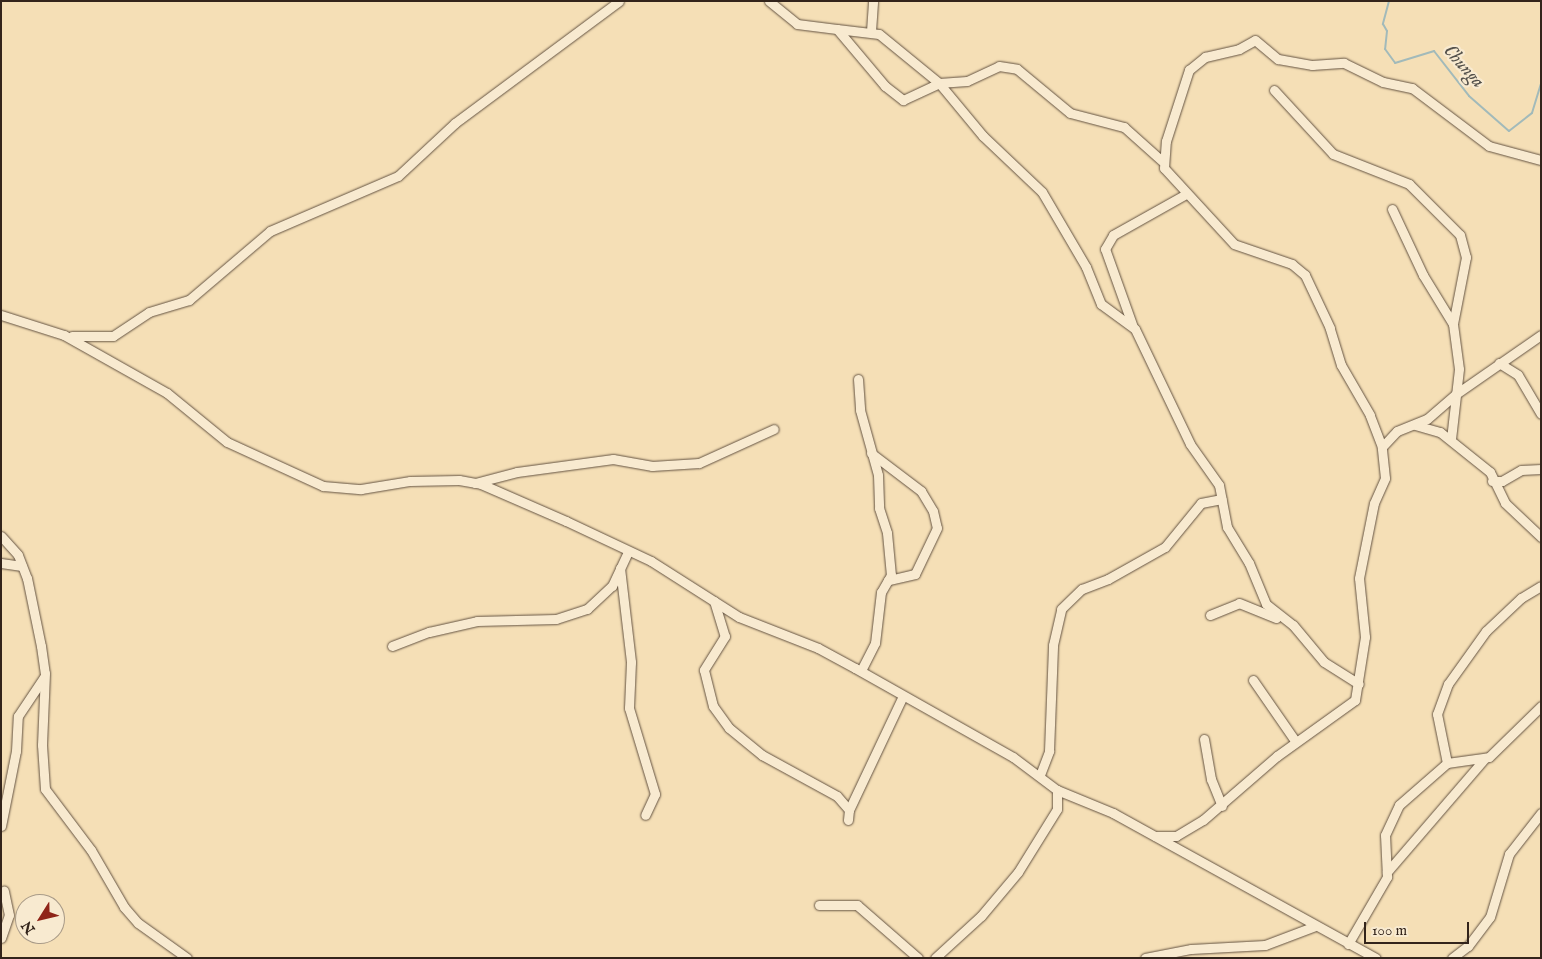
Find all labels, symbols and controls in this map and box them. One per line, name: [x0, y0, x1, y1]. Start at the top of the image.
water label: Chunga: [1438, 41, 1488, 93]
north arrow: [15, 894, 65, 944]
scale bar: [1367, 912, 1472, 944]
text: N: [18, 917, 40, 937]
text: 100 m: [1372, 921, 1407, 940]

